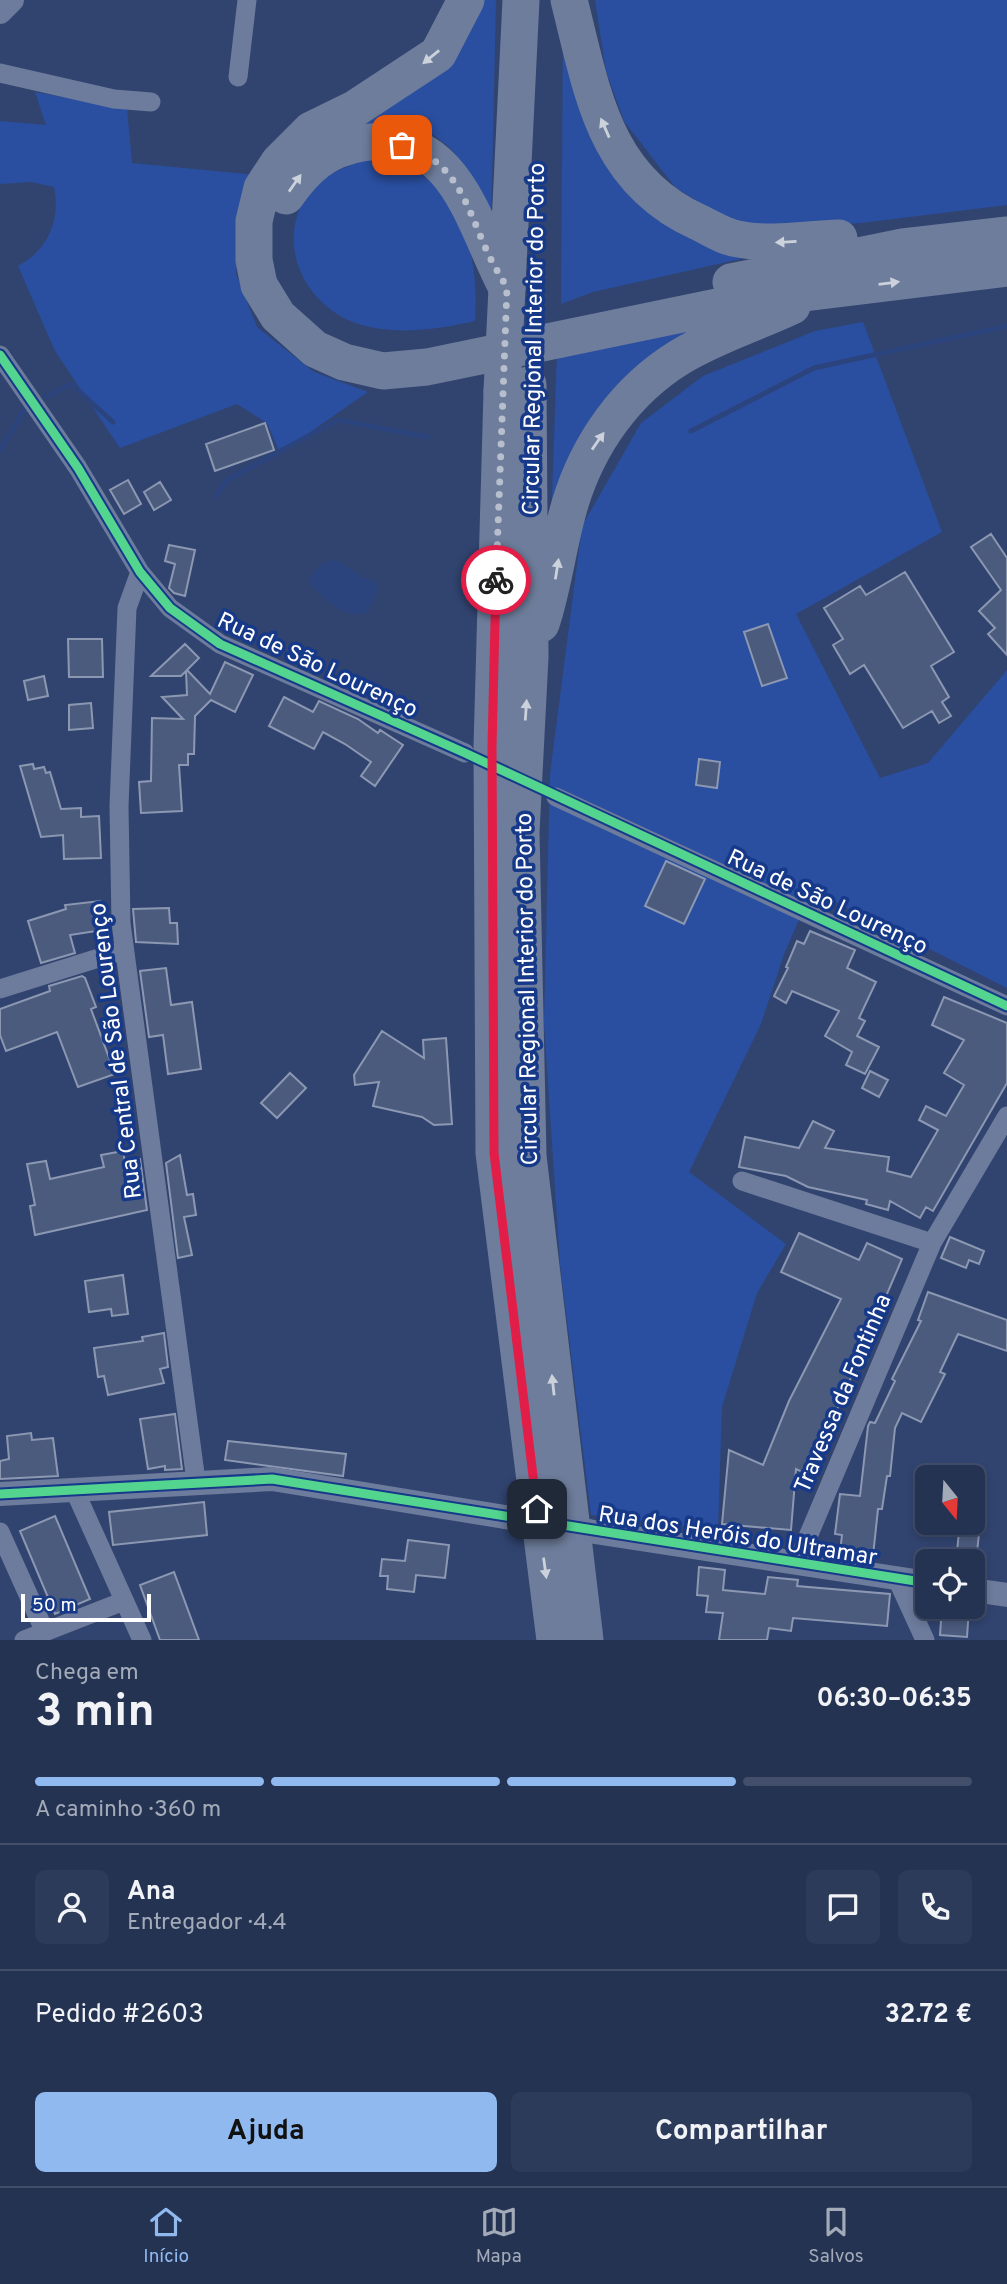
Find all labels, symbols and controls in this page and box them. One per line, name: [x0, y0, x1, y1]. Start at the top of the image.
one-way arrow: [423, 50, 441, 65]
pin: [372, 115, 432, 175]
one-way arrow: [599, 118, 610, 139]
icon: bag: [383, 126, 421, 164]
street label: Circular Regional Interior do Porto: [518, 162, 553, 516]
one-way arrow: [288, 174, 302, 192]
one-way arrow: [775, 237, 797, 248]
one-way arrow: [878, 278, 900, 289]
one-way arrow: [591, 432, 605, 450]
courier: [461, 545, 531, 615]
one-way arrow: [552, 557, 563, 579]
icon: bike: [477, 561, 515, 599]
street label: Rua de São Lourenço: [212, 607, 422, 725]
one-way arrow: [521, 698, 532, 720]
street label: Circular Regional Interior do Porto: [511, 812, 546, 1166]
street label: Rua de São Lourenço: [722, 844, 932, 962]
street label: Rua Central de São Lourenço: [85, 901, 150, 1200]
street label: Travessa da Fontinha: [789, 1290, 899, 1498]
one-way arrow: [547, 1374, 558, 1396]
north arrow: [915, 1465, 985, 1535]
map controls: [915, 1465, 985, 1619]
pin: [507, 1479, 567, 1539]
icon: home: [518, 1490, 556, 1528]
street label: Rua dos Heróis do Ultramar: [596, 1501, 879, 1574]
button: locate: [915, 1549, 985, 1619]
one-way arrow: [539, 1557, 550, 1579]
scale bar: [21, 1591, 150, 1623]
text: 50 m: [32, 1594, 77, 1618]
text: Chega em: [35, 1659, 139, 1688]
text: 06:30–06:35: [816, 1683, 972, 1716]
text: 3 min: [35, 1684, 155, 1743]
text: A caminho · 360 m: [35, 1796, 221, 1825]
button: person: [35, 1870, 109, 1944]
button: chat: [806, 1870, 880, 1944]
button: phone: [898, 1870, 972, 1944]
text: Ana: [127, 1876, 176, 1909]
text: Entregador · 4.4: [127, 1909, 287, 1938]
text: Pedido #2603: [35, 1999, 204, 2032]
text: 32.72 €: [884, 1999, 972, 2032]
button: Ajuda: [35, 2092, 497, 2172]
button: Compartilhar: [511, 2092, 972, 2172]
tab: Início: [143, 2203, 189, 2269]
tab: Mapa: [476, 2203, 522, 2269]
tab: Salvos: [808, 2203, 864, 2269]

